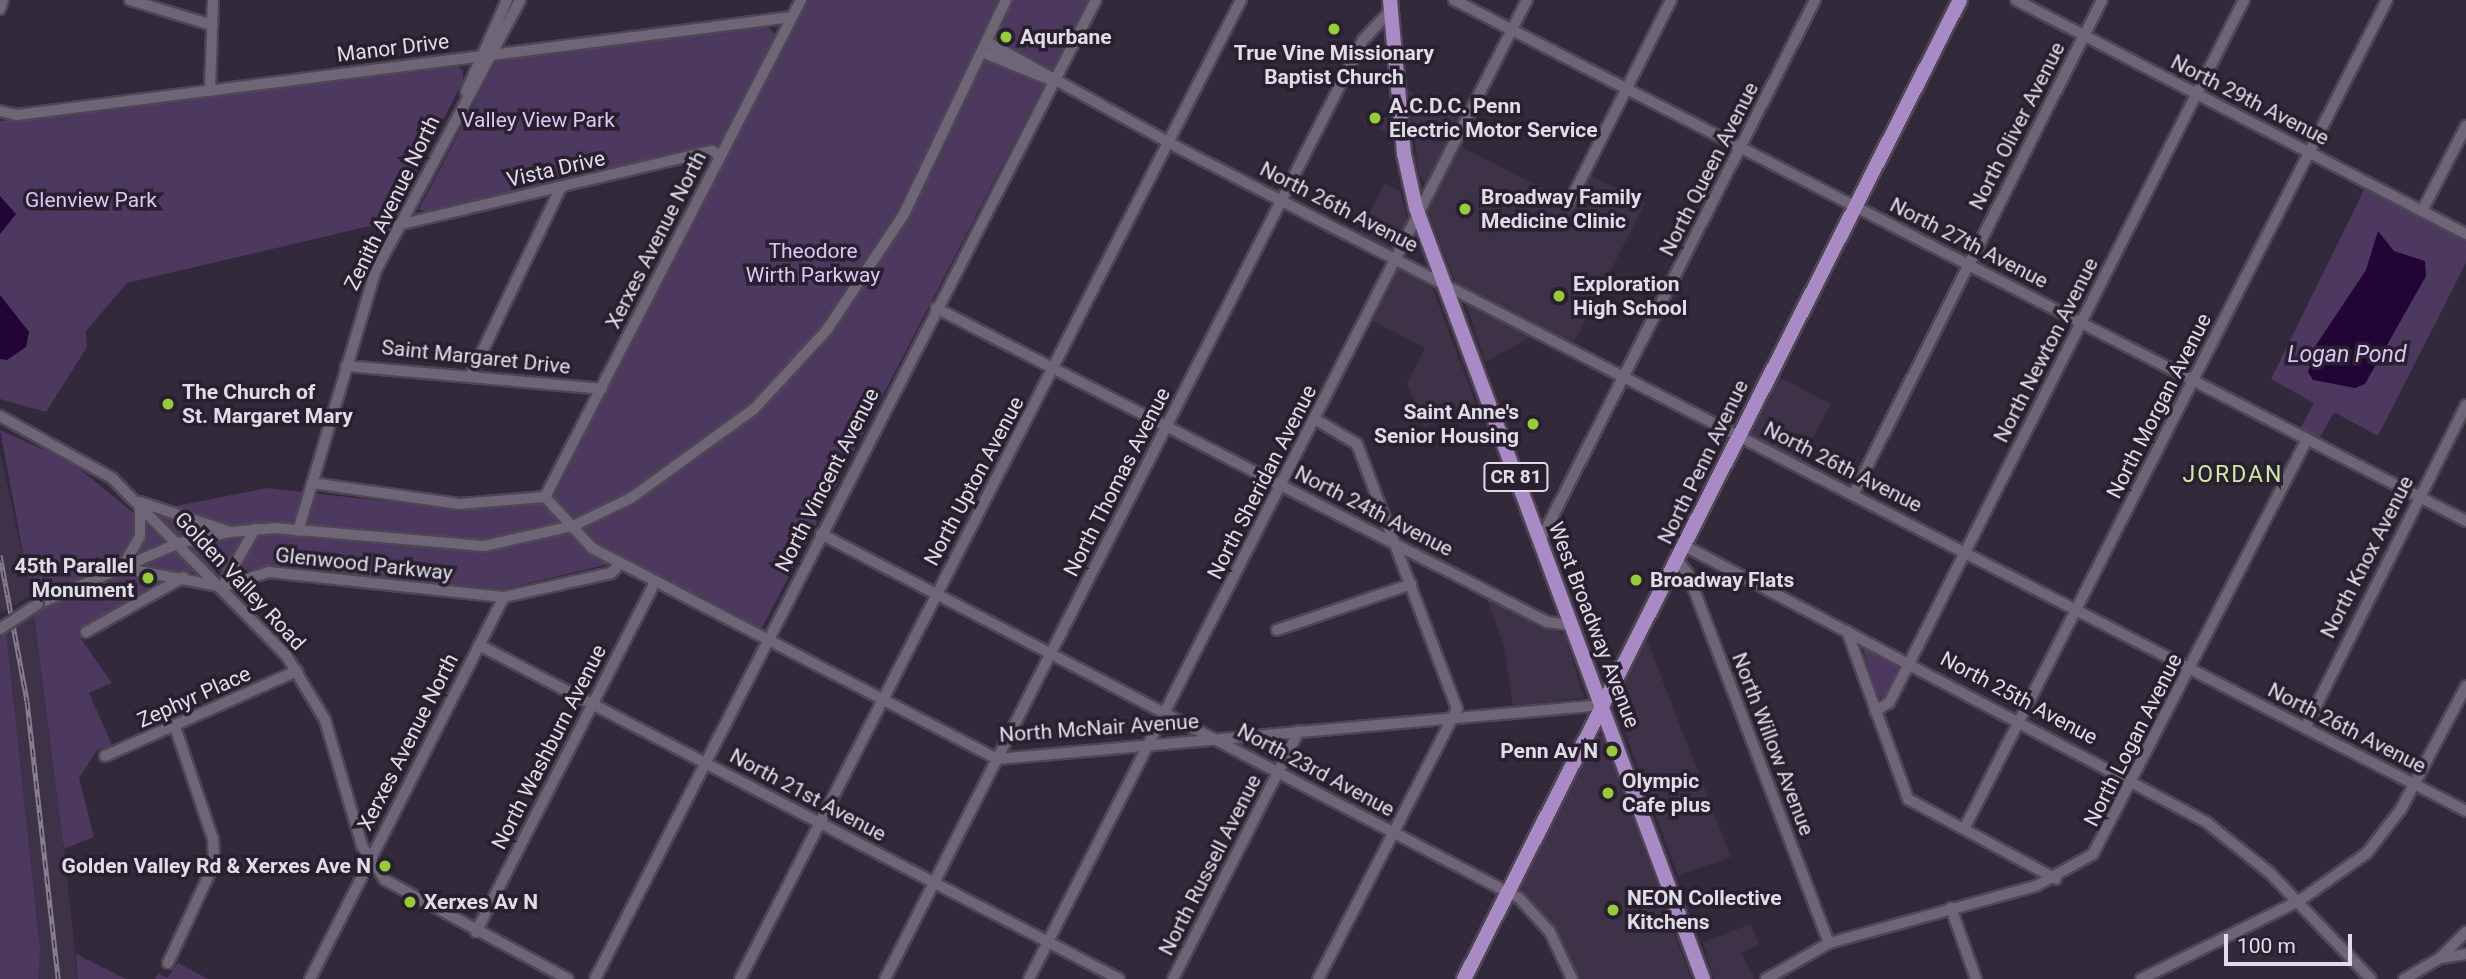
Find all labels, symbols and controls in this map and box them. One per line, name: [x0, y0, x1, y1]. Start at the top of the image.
marker: True Vine Missionary Baptist Church: [1326, 21, 1342, 37]
place label: Aqurbane: [1020, 24, 1112, 50]
street label: Manor Drive: [335, 29, 451, 67]
marker: Aqurbane: [998, 29, 1014, 45]
street label: North Oliver Avenue: [1964, 38, 2070, 214]
place label: True Vine Missionary Baptist Church: [1234, 40, 1434, 90]
street label: North 29th Avenue: [2167, 49, 2333, 151]
street label: North Queen Avenue: [1654, 78, 1764, 260]
place label: A.C.D.C. Penn Electric Motor Service: [1389, 93, 1598, 143]
park label: Valley View Park: [461, 107, 615, 133]
marker: A.C.D.C. Penn Electric Motor Service: [1367, 110, 1383, 126]
street label: Zenith Avenue North: [339, 112, 445, 294]
street label: Vista Drive: [504, 145, 608, 193]
street label: Xerxes Avenue North: [600, 147, 712, 333]
street label: North 26th Avenue: [1256, 156, 1422, 258]
place label: Broadway Family Medicine Clinic: [1481, 184, 1641, 234]
park label: Glenview Park: [25, 187, 157, 213]
street label: North 27th Avenue: [1886, 192, 2052, 294]
marker: Broadway Family Medicine Clinic: [1455, 199, 1475, 219]
park label: Theodore Wirth Parkway: [746, 238, 880, 288]
street label: North Newton Avenue: [1988, 253, 2104, 447]
place label: Exploration High School: [1573, 271, 1687, 321]
marker: Exploration High School: [1551, 288, 1567, 304]
street label: North Morgan Avenue: [2101, 309, 2217, 503]
street label: Saint Margaret Drive: [380, 335, 572, 379]
water label: Logan Pond: [2288, 341, 2406, 369]
street label: North Penn Avenue: [1652, 376, 1754, 548]
place label: The Church of St. Margaret Mary: [182, 379, 353, 429]
street label: North Sheridan Avenue: [1202, 381, 1322, 583]
street label: North Thomas Avenue: [1058, 383, 1176, 581]
street label: North Vincent Avenue: [770, 384, 884, 576]
street label: North Upton Avenue: [919, 392, 1029, 570]
marker: The Church of St. Margaret Mary: [160, 396, 176, 412]
place label: Saint Anne's Senior Housing: [1374, 399, 1519, 449]
marker: Saint Anne's Senior Housing: [1525, 416, 1541, 432]
street label: North 26th Avenue: [1760, 416, 1926, 518]
street label: North 24th Avenue: [1291, 460, 1457, 562]
district label: JORDAN: [2183, 461, 2283, 489]
road number: CR 81: [1483, 462, 1549, 492]
street label: North Knox Avenue: [2315, 472, 2419, 642]
street label: Golden Valley Road: [169, 507, 311, 655]
street label: West Broadway Avenue: [1543, 519, 1645, 731]
street label: Glenwood Parkway: [274, 542, 454, 586]
place label: 45th Parallel Monument: [15, 553, 134, 603]
place label: Broadway Flats: [1650, 567, 1794, 593]
marker: 45th Parallel Monument: [140, 570, 156, 586]
marker: Broadway Flats: [1628, 572, 1644, 588]
street label: North Washburn Avenue: [486, 640, 612, 854]
street label: North 25th Avenue: [1936, 646, 2102, 750]
street label: Xerxes Avenue North: [352, 649, 464, 835]
street label: North Willow Avenue: [1727, 649, 1819, 839]
street label: North Logan Avenue: [2079, 650, 2187, 830]
street label: Zephyr Place: [134, 661, 254, 733]
street label: North 26th Avenue: [2264, 677, 2430, 779]
street label: North McNair Avenue: [998, 708, 1200, 748]
street label: North 23rd Avenue: [1233, 718, 1399, 822]
place label: Penn Av N: [1500, 738, 1598, 764]
street label: North 21st Avenue: [726, 743, 890, 847]
marker: Penn Av N: [1604, 743, 1620, 759]
place label: Olympic Cafe plus: [1622, 768, 1711, 818]
street label: North Russell Avenue: [1153, 770, 1267, 960]
marker: Olympic Cafe plus: [1600, 785, 1616, 801]
place label: Golden Valley Rd & Xerxes Ave N: [62, 853, 371, 879]
marker: Golden Valley Rd & Xerxes Ave N: [377, 858, 393, 874]
place label: NEON Collective Kitchens: [1627, 885, 1782, 935]
place label: Xerxes Av N: [424, 889, 538, 915]
marker: Xerxes Av N: [402, 894, 418, 910]
marker: NEON Collective Kitchens: [1605, 902, 1621, 918]
scale bar: [2228, 920, 2356, 964]
text: 100 m: [2237, 934, 2296, 958]

